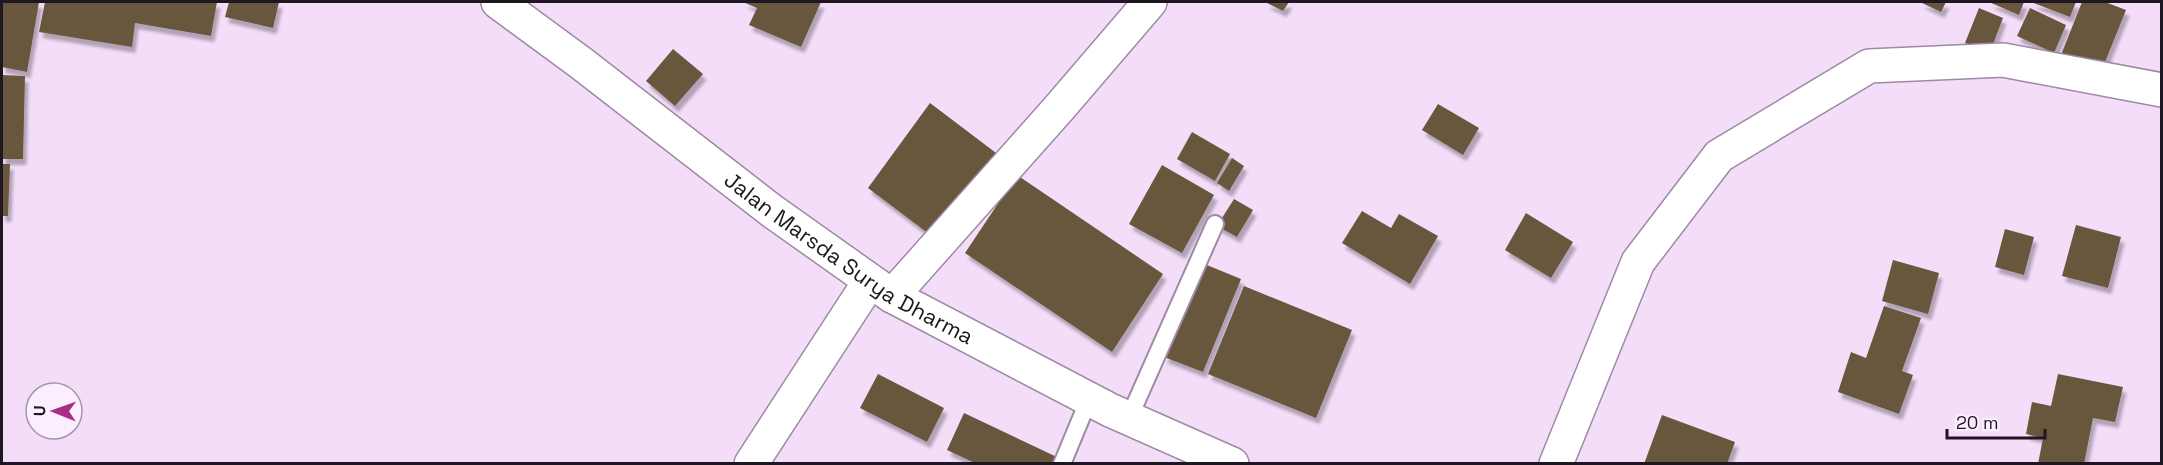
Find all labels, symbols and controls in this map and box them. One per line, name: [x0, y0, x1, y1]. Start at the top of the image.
street label: Jalan Marsda Surya Dharma: [719, 165, 979, 350]
north arrow: [24, 381, 84, 441]
scale bar: [1947, 402, 2044, 440]
text: U: [29, 405, 50, 416]
text: 20 m: [1956, 411, 1999, 434]

